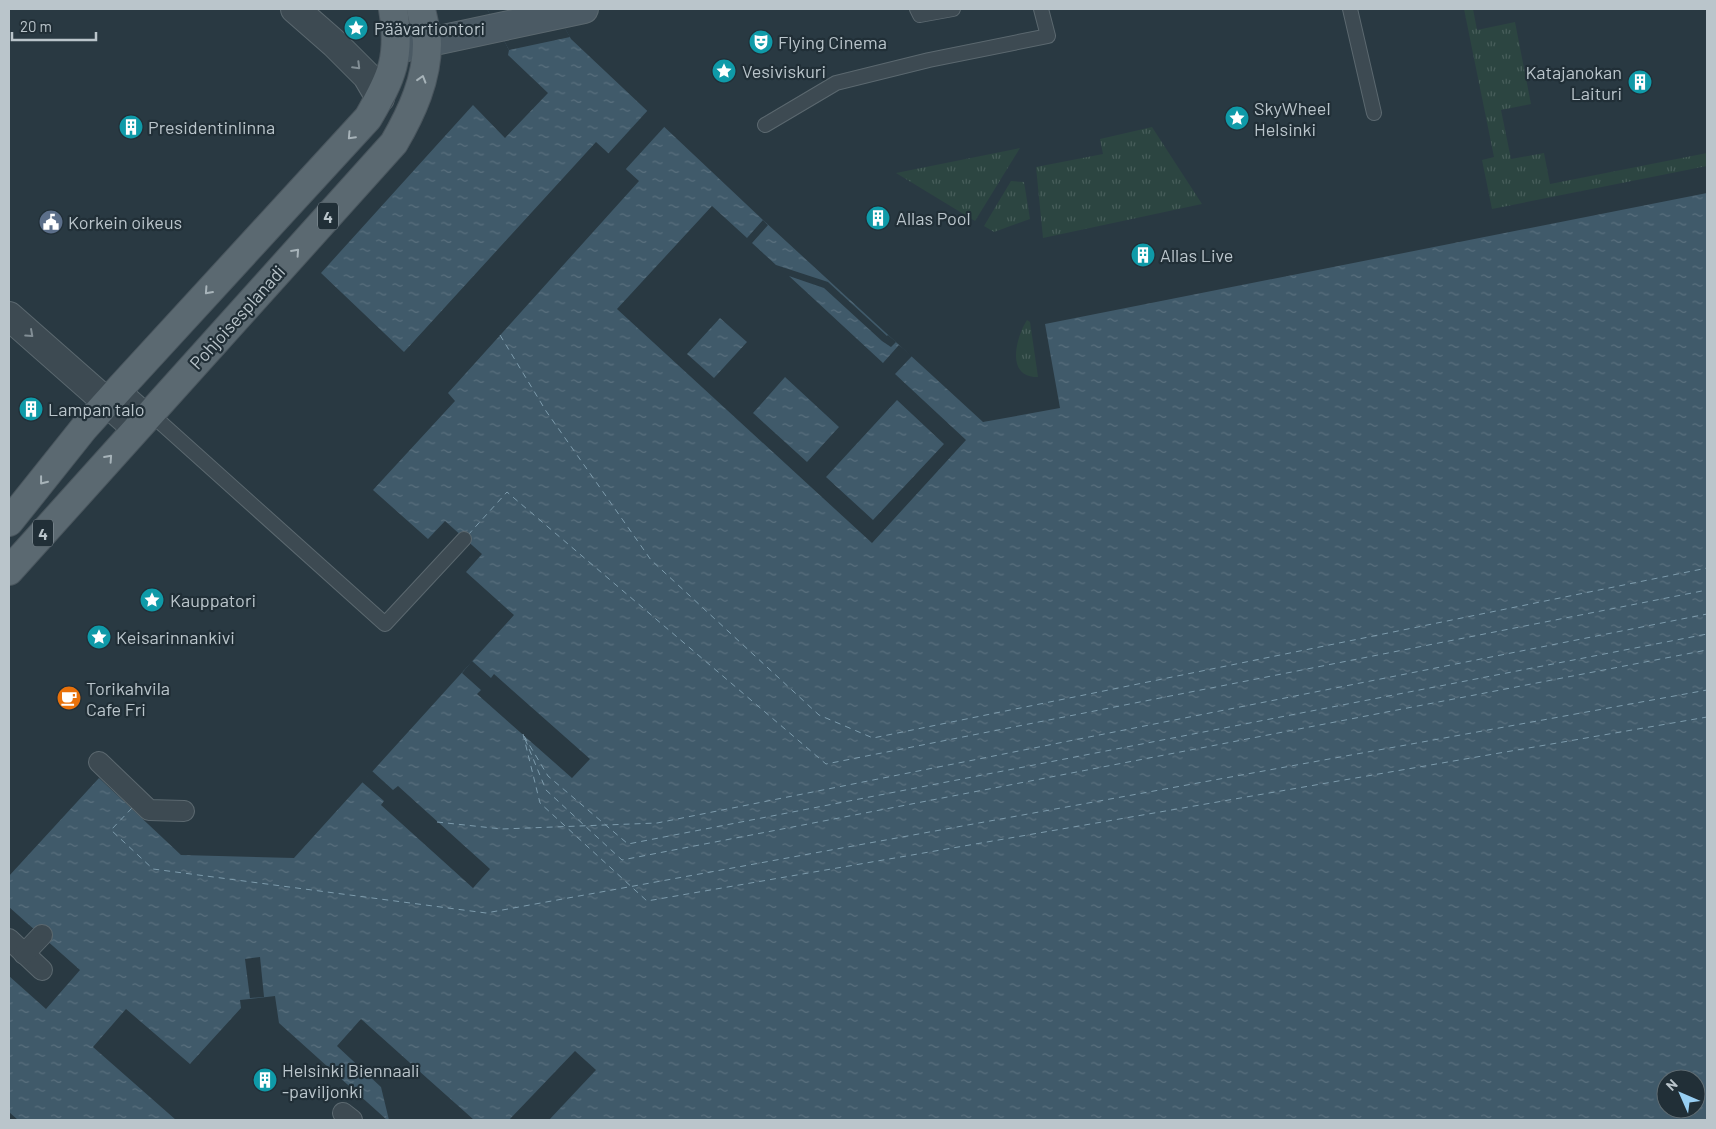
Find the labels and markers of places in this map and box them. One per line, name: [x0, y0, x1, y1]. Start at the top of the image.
place icon: Päävartiontori: [343, 15, 369, 41]
place label: Päävartiontori: [374, 17, 485, 39]
theatre icon: Flying Cinema: [748, 29, 774, 55]
place label: Flying Cinema: [778, 31, 887, 53]
place icon: Vesiviskuri: [711, 58, 737, 84]
place label: Vesiviskuri: [742, 60, 826, 82]
place label: Katajanokan Laituri: [1525, 61, 1622, 104]
building icon: Katajanokan Laituri: [1627, 69, 1653, 95]
place label: SkyWheel Helsinki: [1254, 97, 1331, 140]
place icon: SkyWheel Helsinki: [1224, 105, 1250, 131]
building icon: Presidentinlinna: [118, 114, 144, 140]
place label: Presidentinlinna: [148, 116, 275, 138]
building icon: Allas Pool: [865, 205, 891, 231]
place label: Allas Pool: [896, 207, 971, 229]
public building icon: Korkein oikeus: [38, 209, 64, 235]
place label: Korkein oikeus: [68, 211, 182, 233]
building icon: Allas Live: [1130, 242, 1156, 268]
place label: Allas Live: [1160, 244, 1233, 266]
building icon: Lampan talo: [18, 396, 44, 422]
place label: Lampan talo: [48, 398, 144, 420]
place icon: Kauppatori: [139, 587, 165, 613]
place label: Kauppatori: [170, 589, 256, 611]
place icon: Keisarinnankivi: [86, 624, 112, 650]
place label: Keisarinnankivi: [116, 626, 235, 648]
place label: Torikahvila Cafe Fri: [86, 677, 170, 720]
cafe icon: Torikahvila Cafe Fri: [56, 685, 82, 711]
place label: Helsinki Biennaali -paviljonki: [282, 1059, 420, 1102]
building icon: Helsinki Biennaali -paviljonki: [252, 1067, 278, 1093]

